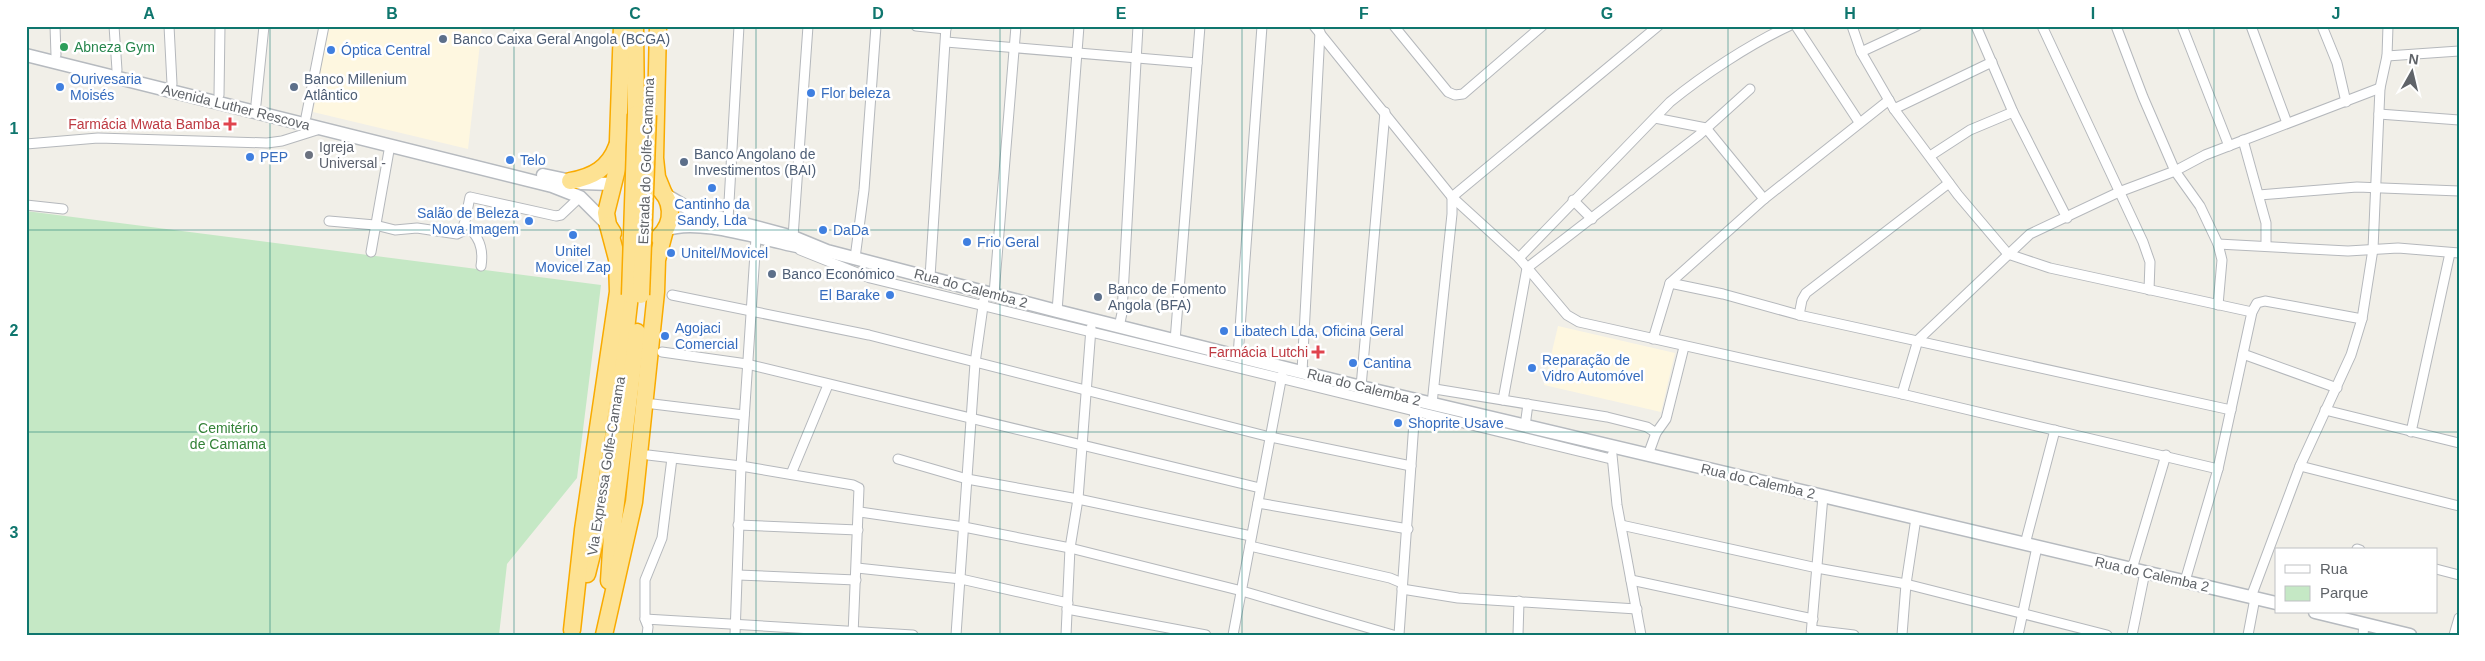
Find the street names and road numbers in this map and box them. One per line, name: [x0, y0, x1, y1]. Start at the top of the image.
street label: Estrada do Golfe-Camama: [635, 77, 657, 244]
street label: Avenida Luther Rescova: [160, 81, 312, 133]
street label: Rua do Calemba 2: [913, 265, 1030, 311]
street label: Rua do Calemba 2: [1305, 365, 1423, 409]
street label: Via Expressa Golfe-Camama: [584, 375, 628, 557]
street label: Rua do Calemba 2: [1699, 460, 1817, 502]
street label: Rua do Calemba 2: [2093, 553, 2211, 595]

